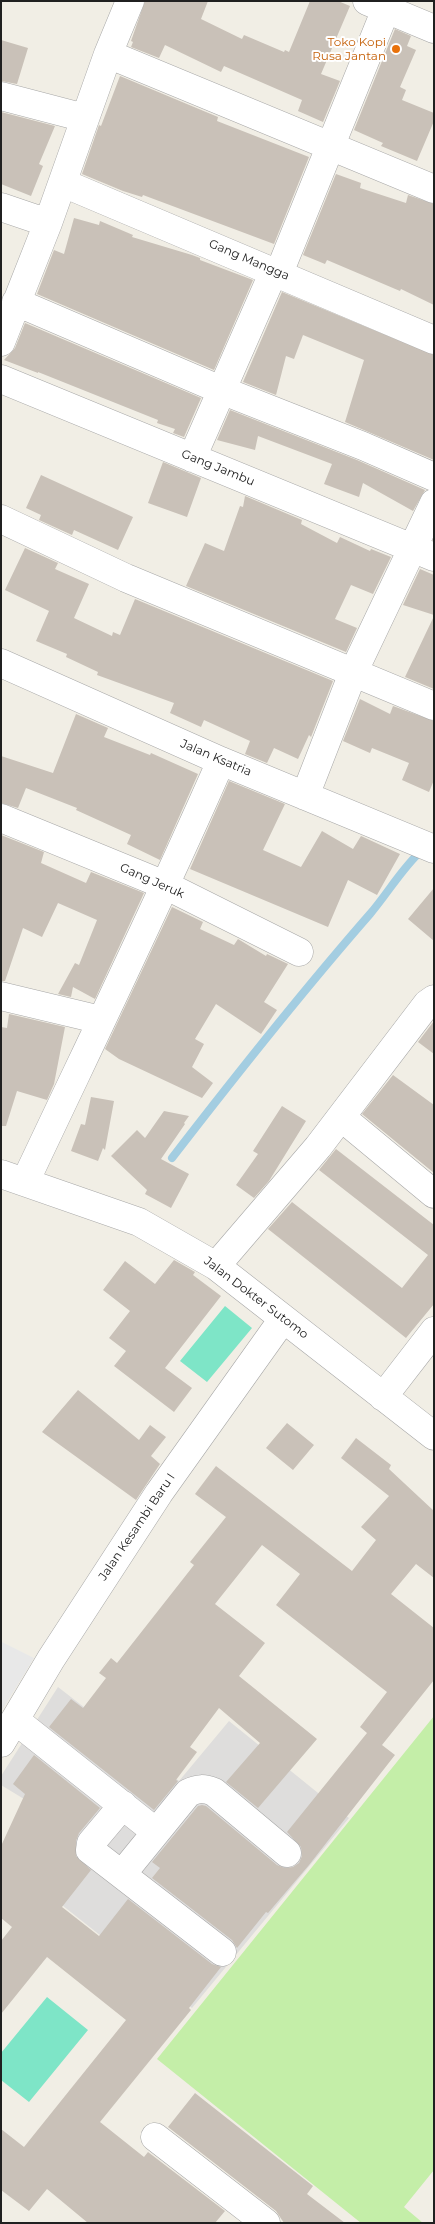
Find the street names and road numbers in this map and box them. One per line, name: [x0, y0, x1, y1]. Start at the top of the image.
street label: Gang Mangga: [207, 237, 291, 283]
street label: Gang Jambu: [179, 447, 257, 489]
street label: Jalan Ksatria: [178, 737, 254, 779]
street label: Gang Jeruk: [117, 860, 187, 902]
street label: Jalan Dokter Sutomo: [201, 1254, 311, 1342]
street label: Jalan Kesambi Baru I: [96, 1471, 178, 1583]

